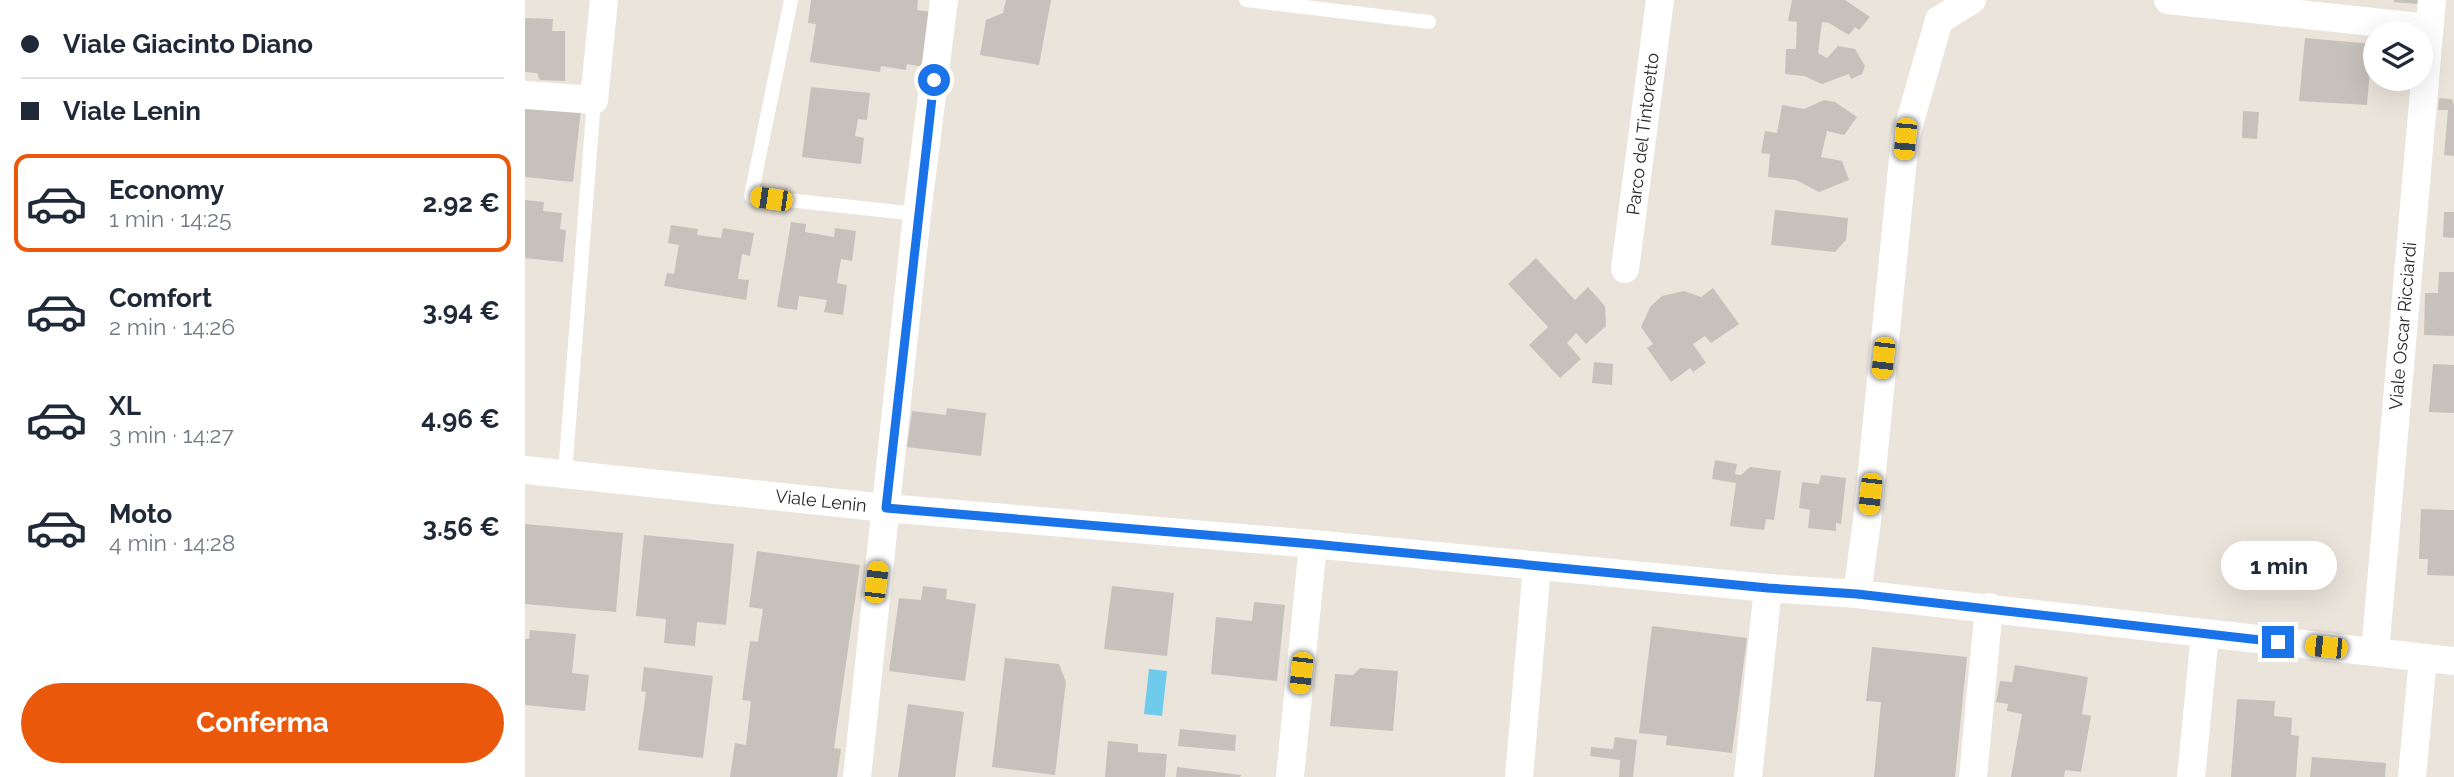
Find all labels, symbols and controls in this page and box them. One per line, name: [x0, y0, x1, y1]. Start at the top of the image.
map controls: [2363, 21, 2433, 91]
button: layers: [2363, 21, 2433, 91]
text: Viale Giacinto Diano: [63, 29, 313, 59]
street label: Parco del Tintoretto: [1622, 51, 1663, 216]
route start: [918, 64, 950, 96]
text: Viale Lenin: [63, 96, 201, 126]
car: [1893, 117, 1918, 161]
icon: car: [25, 172, 88, 235]
text: Economy: [109, 175, 224, 205]
car: [749, 186, 794, 212]
text: 2.92 €: [423, 188, 500, 218]
text: 1 min · 14:25: [109, 205, 232, 232]
street label: Viale Oscar Ricciardi: [2385, 241, 2420, 411]
icon: car: [25, 280, 88, 343]
text: Comfort: [109, 283, 212, 313]
text: 3.94 €: [422, 296, 500, 326]
text: 2 min · 14:26: [109, 313, 235, 340]
car: [1871, 336, 1896, 380]
icon: car: [25, 388, 88, 451]
text: XL: [109, 391, 141, 421]
text: 4.96 €: [421, 404, 500, 434]
text: 3 min · 14:27: [109, 421, 234, 448]
car: [1858, 472, 1883, 516]
street label: Viale Lenin: [774, 485, 868, 516]
icon: car: [25, 496, 88, 559]
text: Moto: [109, 499, 172, 529]
text: 3.56 €: [422, 512, 500, 542]
text: 4 min · 14:28: [109, 529, 235, 556]
callout: 1 min: [2220, 540, 2336, 590]
text: 1 min: [2250, 552, 2308, 579]
car: [864, 560, 889, 604]
route end: [2262, 626, 2294, 658]
car: [2305, 634, 2348, 660]
car: [1289, 651, 1314, 695]
button: Conferma: [21, 683, 504, 763]

